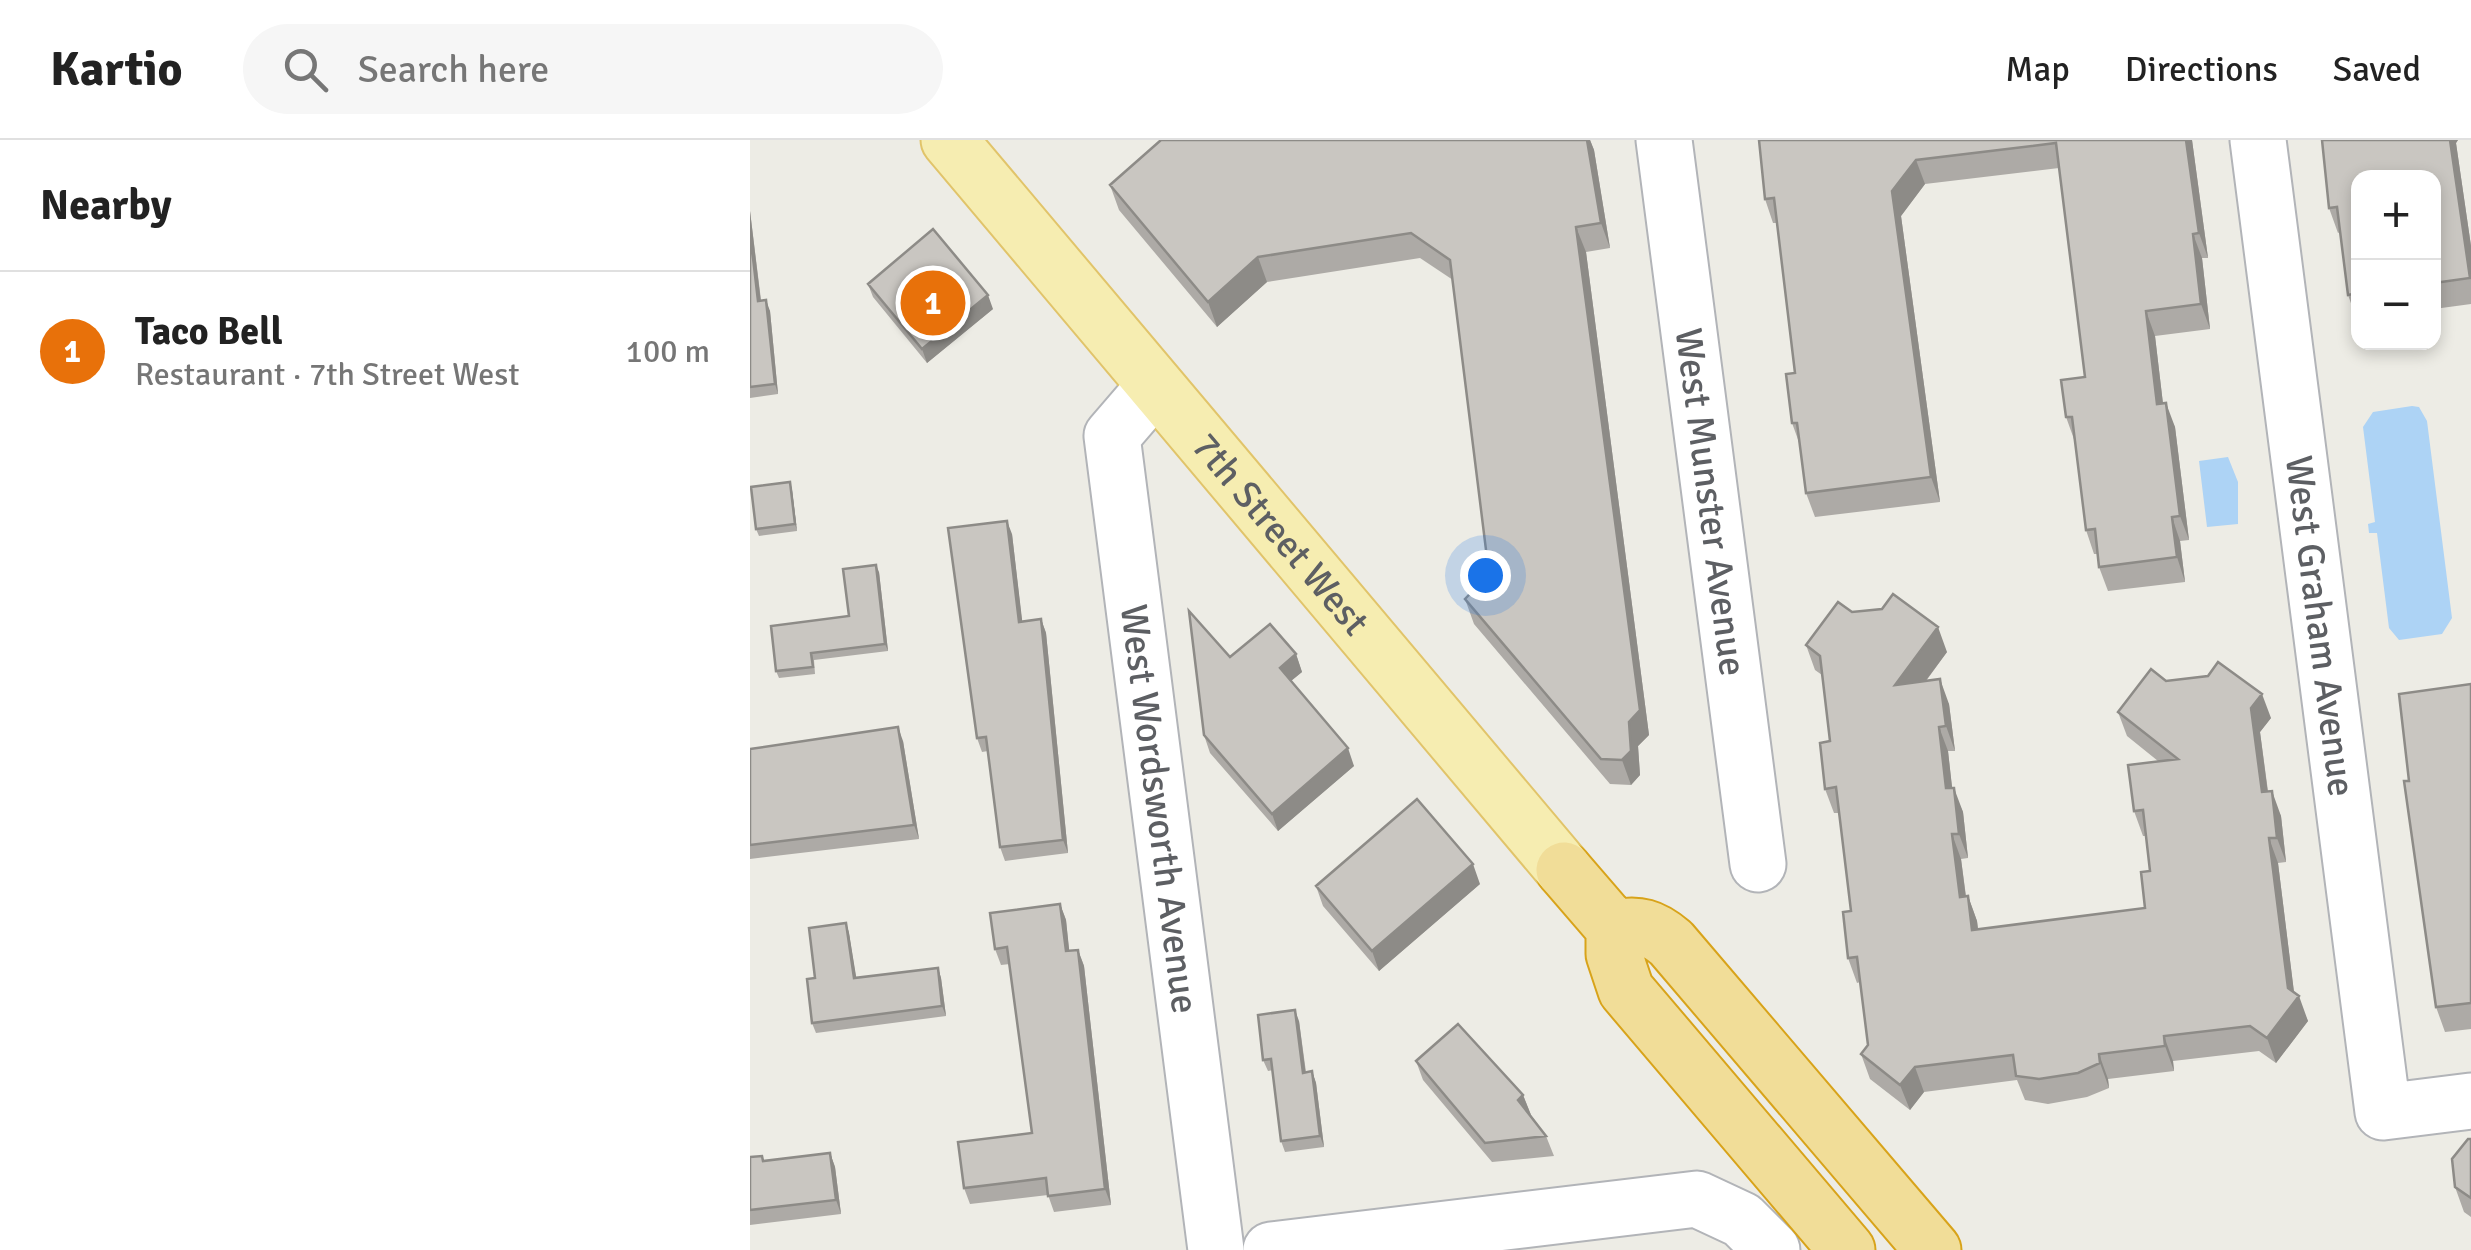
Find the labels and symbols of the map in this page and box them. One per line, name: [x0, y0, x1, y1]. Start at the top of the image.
pin: 1: [900, 266, 966, 340]
street label: West Munster Avenue: [1665, 325, 1757, 679]
street label: 7th Street West: [1182, 423, 1379, 645]
street label: West Graham Avenue: [2275, 453, 2366, 799]
your location: [1460, 550, 1511, 601]
street label: West Wordsworth Avenue: [1110, 602, 1209, 1016]

